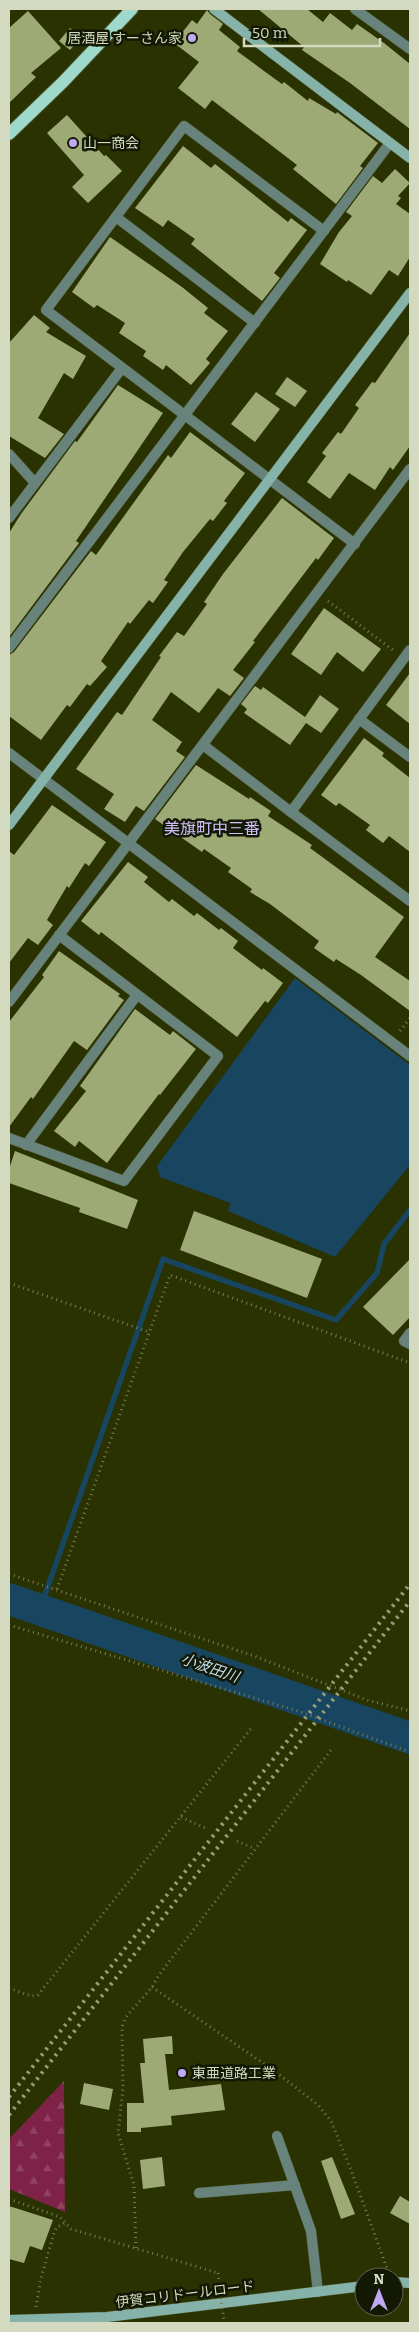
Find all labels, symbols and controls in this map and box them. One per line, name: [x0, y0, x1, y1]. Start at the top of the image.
scale bar: [244, 15, 380, 47]
text: 50 m: [252, 24, 288, 42]
place label: 居酒屋 すーさん家: [67, 30, 182, 47]
marker: 居酒屋 すーさん家: [186, 32, 198, 44]
place label: 山一商会: [83, 135, 139, 152]
marker: 山一商会: [67, 137, 79, 149]
district label: 美旗町中三番: [164, 819, 260, 838]
water label: 小波田川: [179, 1650, 243, 1687]
place label: 東亜道路工業: [192, 2065, 276, 2082]
marker: 東亜道路工業: [176, 2067, 188, 2079]
north arrow: [354, 2267, 404, 2317]
text: N: [374, 2271, 385, 2288]
street label: 伊賀コリドールロード: [115, 2278, 256, 2311]

